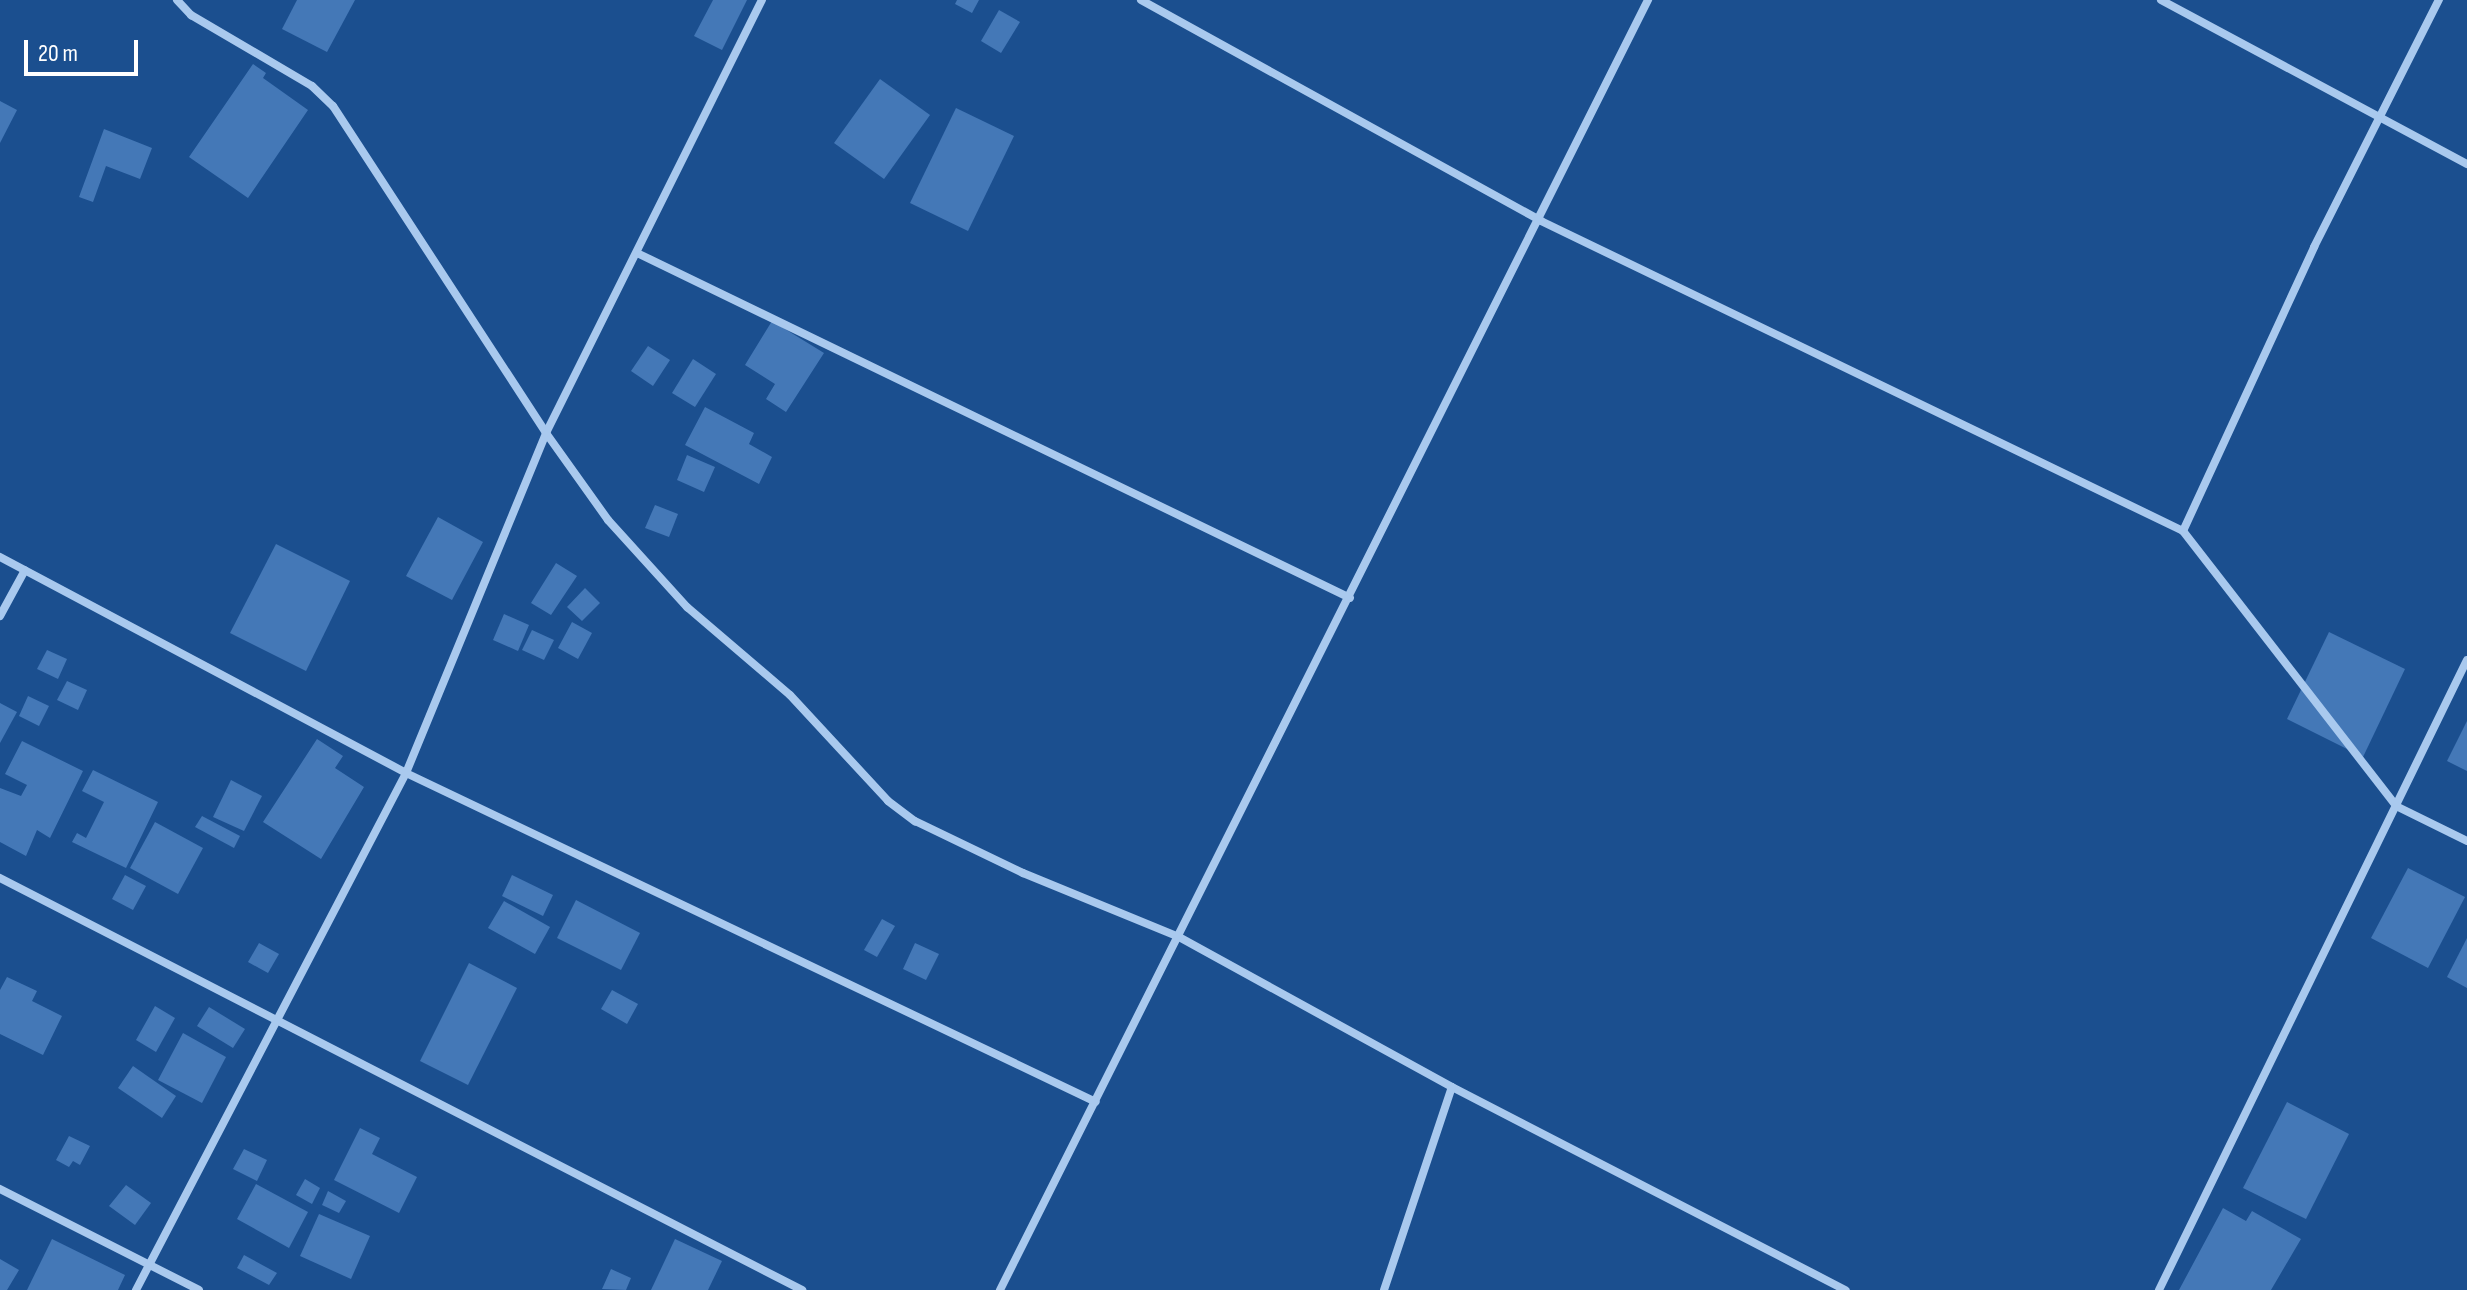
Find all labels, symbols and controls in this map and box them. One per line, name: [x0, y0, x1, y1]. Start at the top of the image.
scale bar: [28, 24, 142, 74]
text: 20 m: [38, 39, 78, 68]

